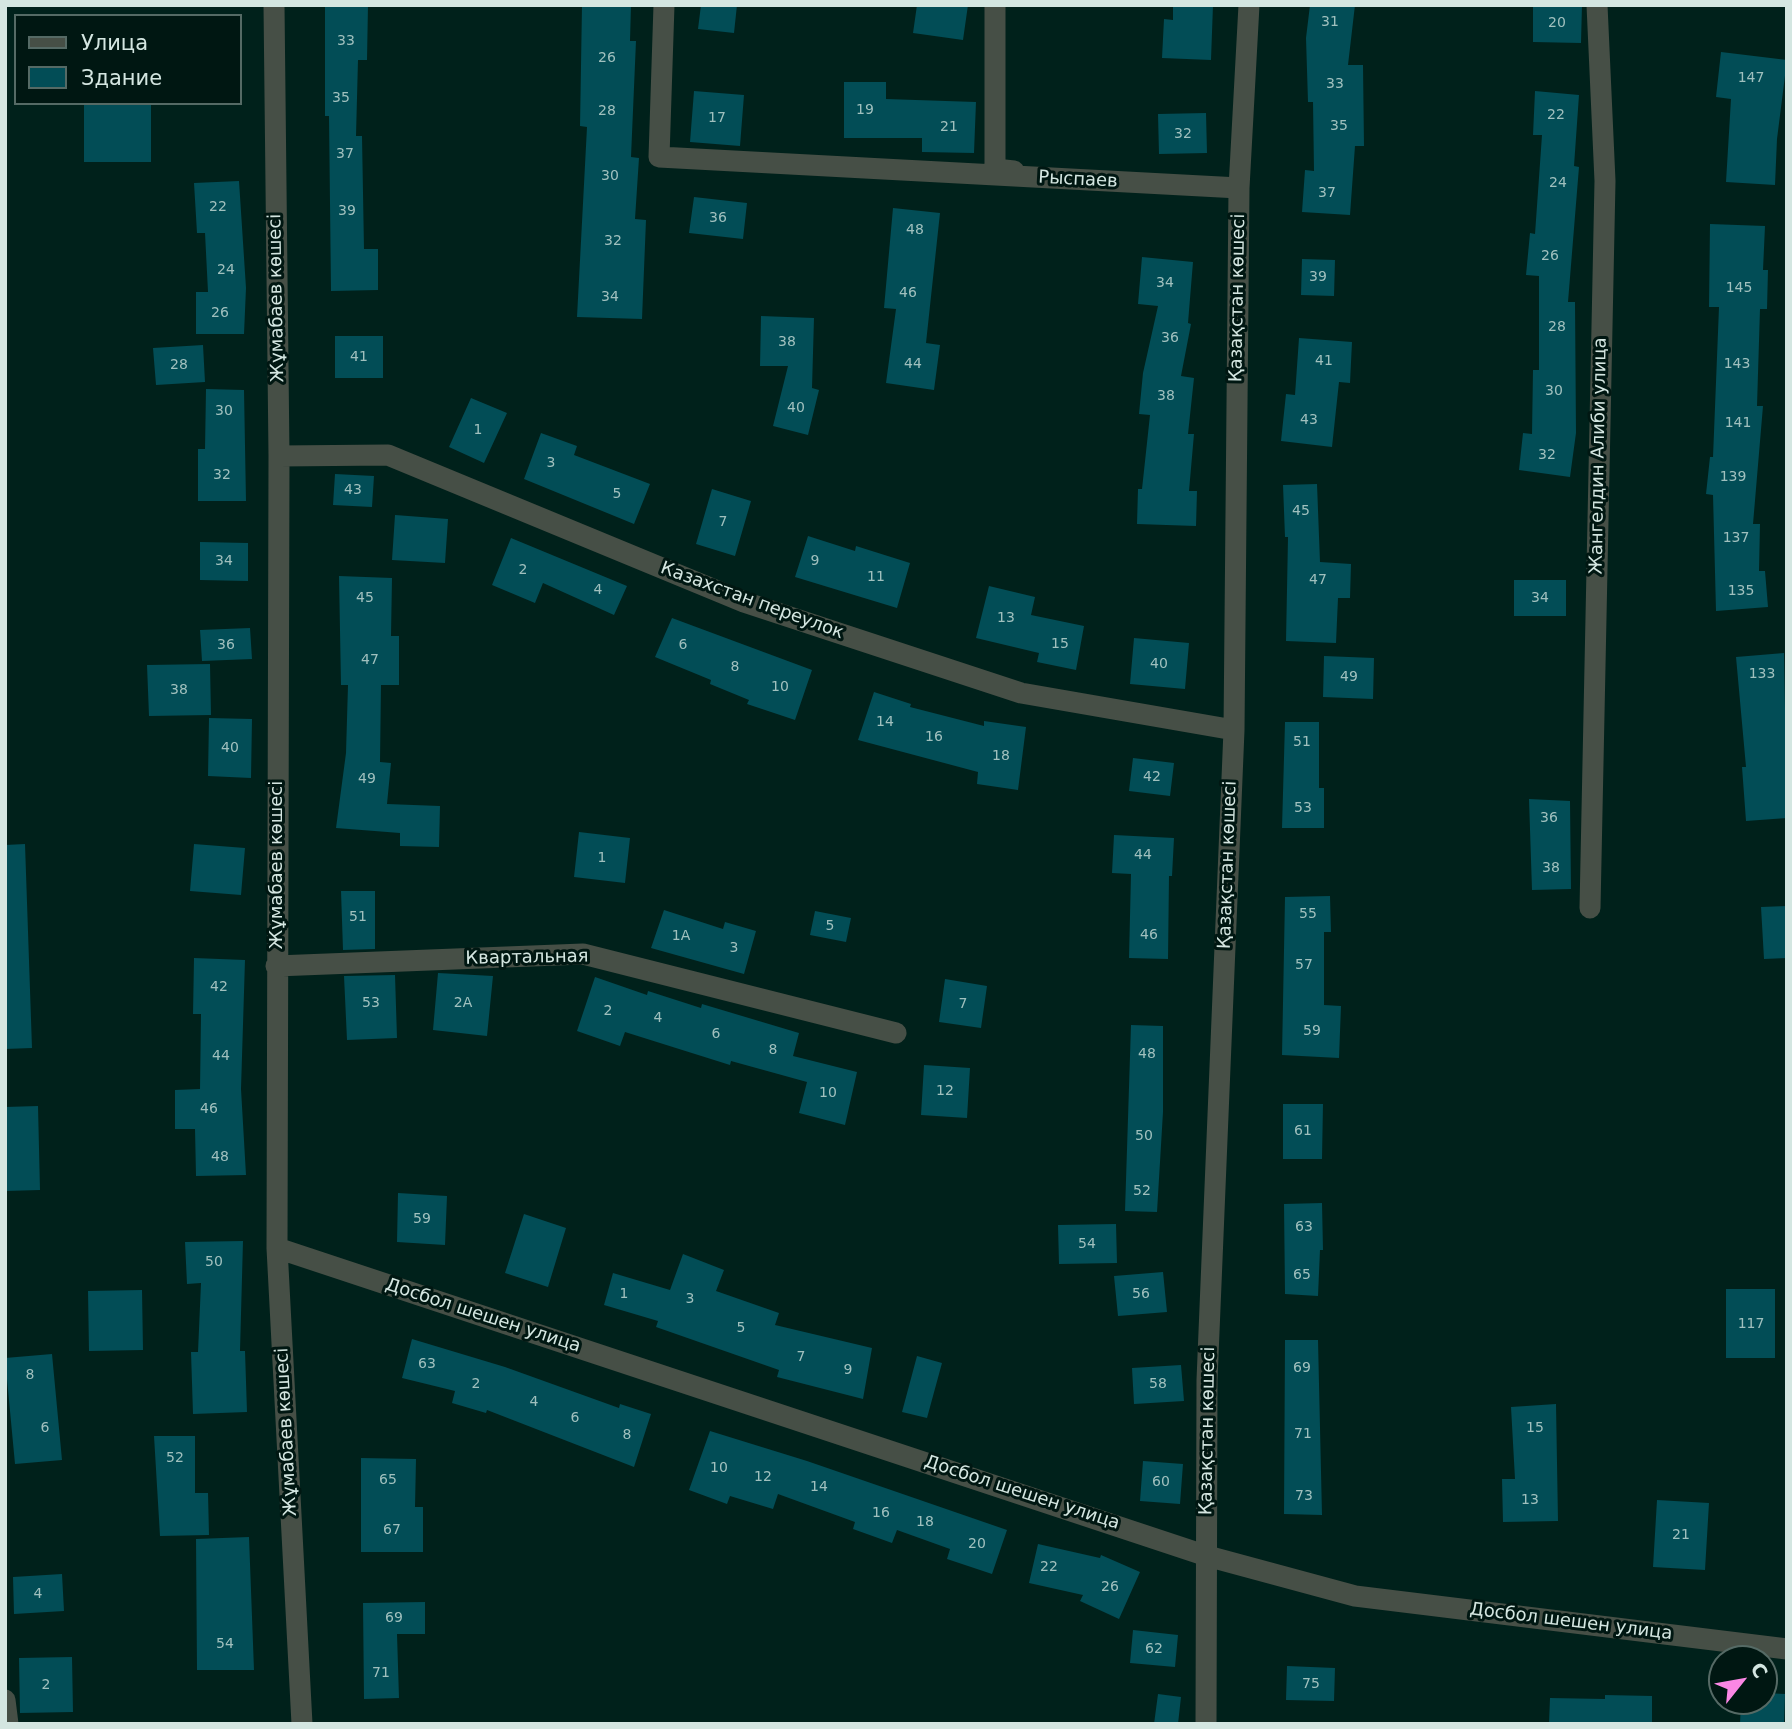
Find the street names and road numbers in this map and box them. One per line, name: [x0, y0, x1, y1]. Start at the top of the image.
street label: Рыспаев: [1038, 167, 1118, 193]
street label: Жұмабаев көшесі: [265, 214, 289, 382]
street label: Қазақстан көшесі: [1226, 214, 1250, 382]
street label: Жангелдин Алиби улица: [1586, 337, 1612, 575]
street label: Казахстан переулок: [657, 558, 847, 644]
street label: Қазақстан көшесі: [1214, 780, 1242, 950]
street label: Жұмабаев көшесі: [266, 781, 288, 949]
street label: Квартальная: [465, 946, 589, 970]
street label: Досбол шешен улица: [383, 1274, 583, 1358]
street label: Жұмабаев көшесі: [272, 1347, 302, 1517]
street label: Қазақстан көшесі: [1196, 1347, 1220, 1515]
street label: Досбол шешен улица: [922, 1451, 1122, 1535]
street label: Досбол шешен улица: [1468, 1599, 1674, 1645]

